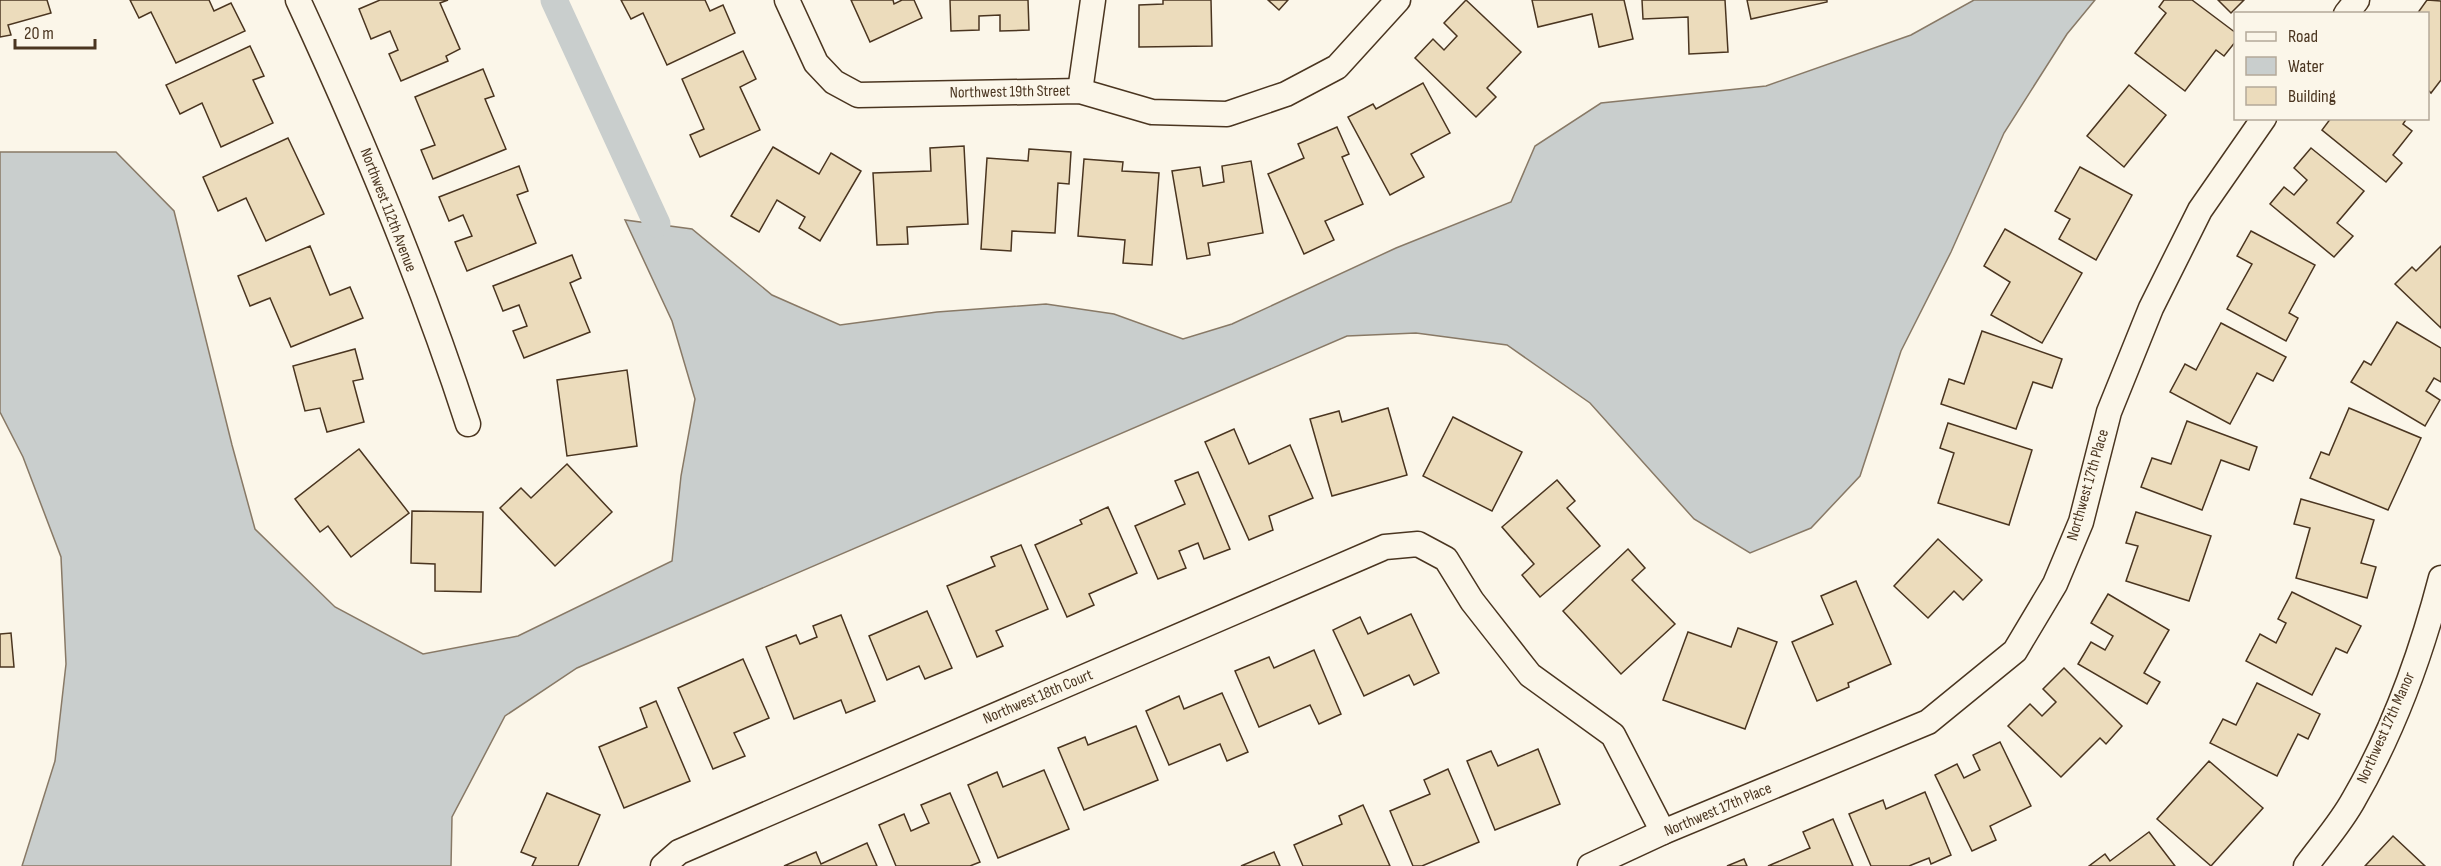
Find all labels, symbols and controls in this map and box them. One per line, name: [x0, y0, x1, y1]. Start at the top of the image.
scale bar: [15, 12, 94, 50]
legend: [2234, 12, 2429, 120]
text: 20 m: [24, 23, 54, 44]
text: Road: [2288, 26, 2318, 47]
text: Water: [2288, 56, 2324, 77]
street label: Northwest 19th Street: [950, 81, 1071, 103]
text: Building: [2288, 86, 2336, 107]
street label: Northwest 112th Avenue: [356, 145, 420, 275]
street label: Northwest 17th Place: [2063, 427, 2113, 543]
street label: Northwest 18th Court: [980, 665, 1096, 729]
street label: Northwest 17th Manor: [2353, 669, 2419, 787]
street label: Northwest 17th Place: [1661, 779, 1775, 841]

